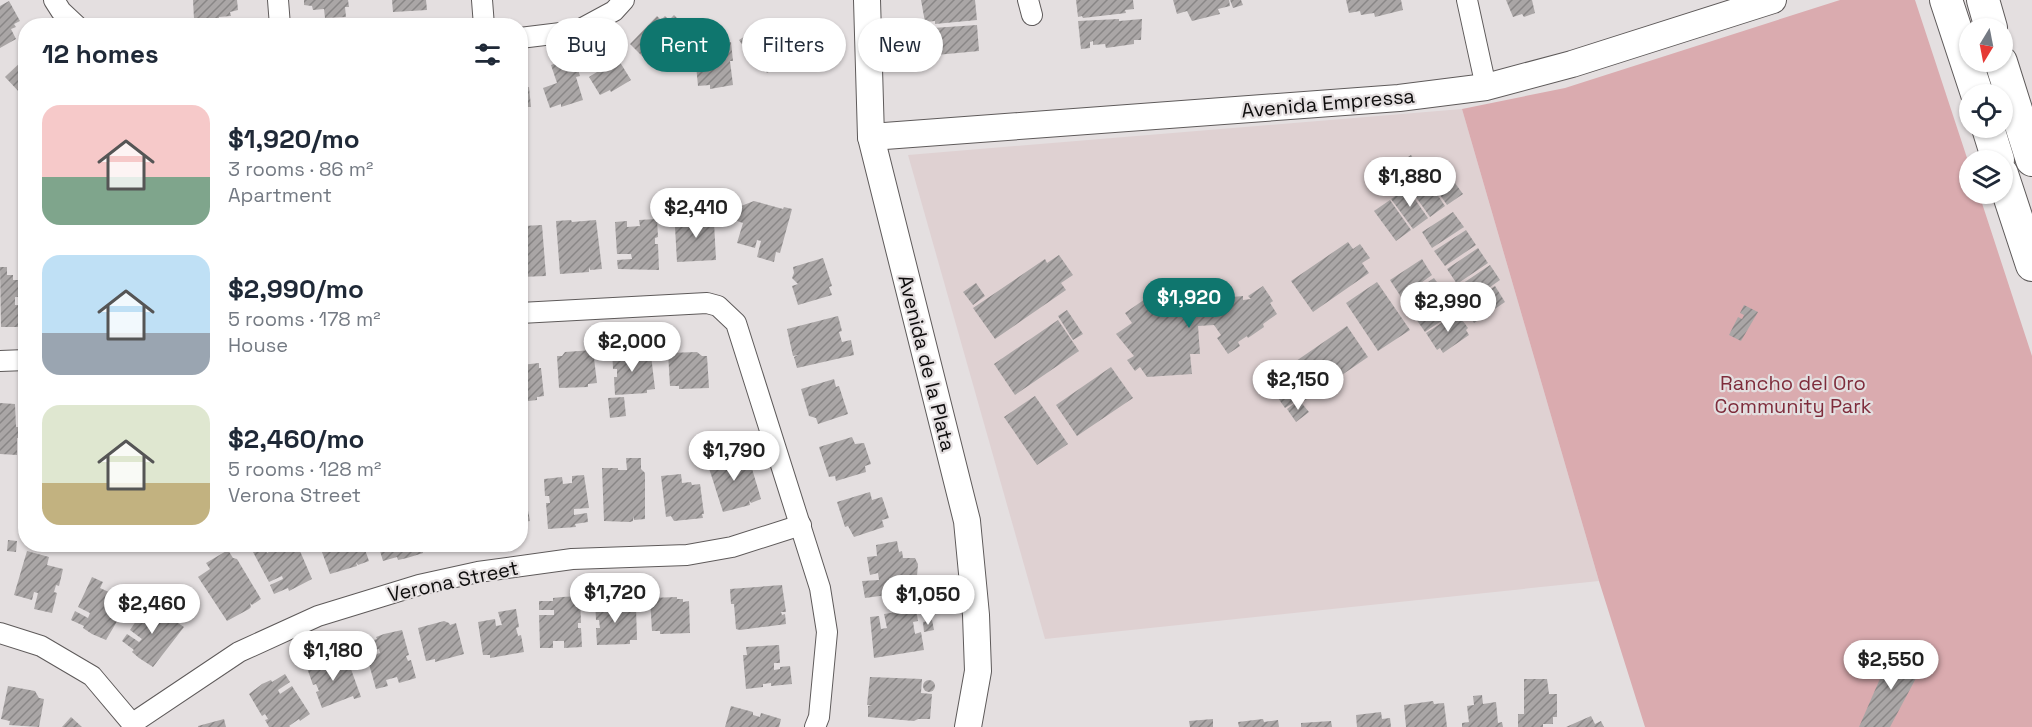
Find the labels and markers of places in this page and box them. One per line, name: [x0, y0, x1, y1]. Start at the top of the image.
pin: $1,880: [1361, 157, 1459, 208]
pin: $2,410: [647, 188, 745, 239]
pin: $1,920: [1140, 278, 1238, 329]
pin: $2,990: [1399, 282, 1497, 333]
pin: $2,000: [583, 322, 681, 373]
pin: $2,150: [1249, 360, 1347, 411]
pin: $1,790: [685, 431, 783, 482]
pin: $1,720: [566, 573, 664, 624]
pin: $1,050: [879, 575, 977, 626]
pin: $2,460: [103, 584, 201, 635]
pin: $1,180: [284, 631, 382, 682]
pin: $2,550: [1842, 640, 1940, 691]

